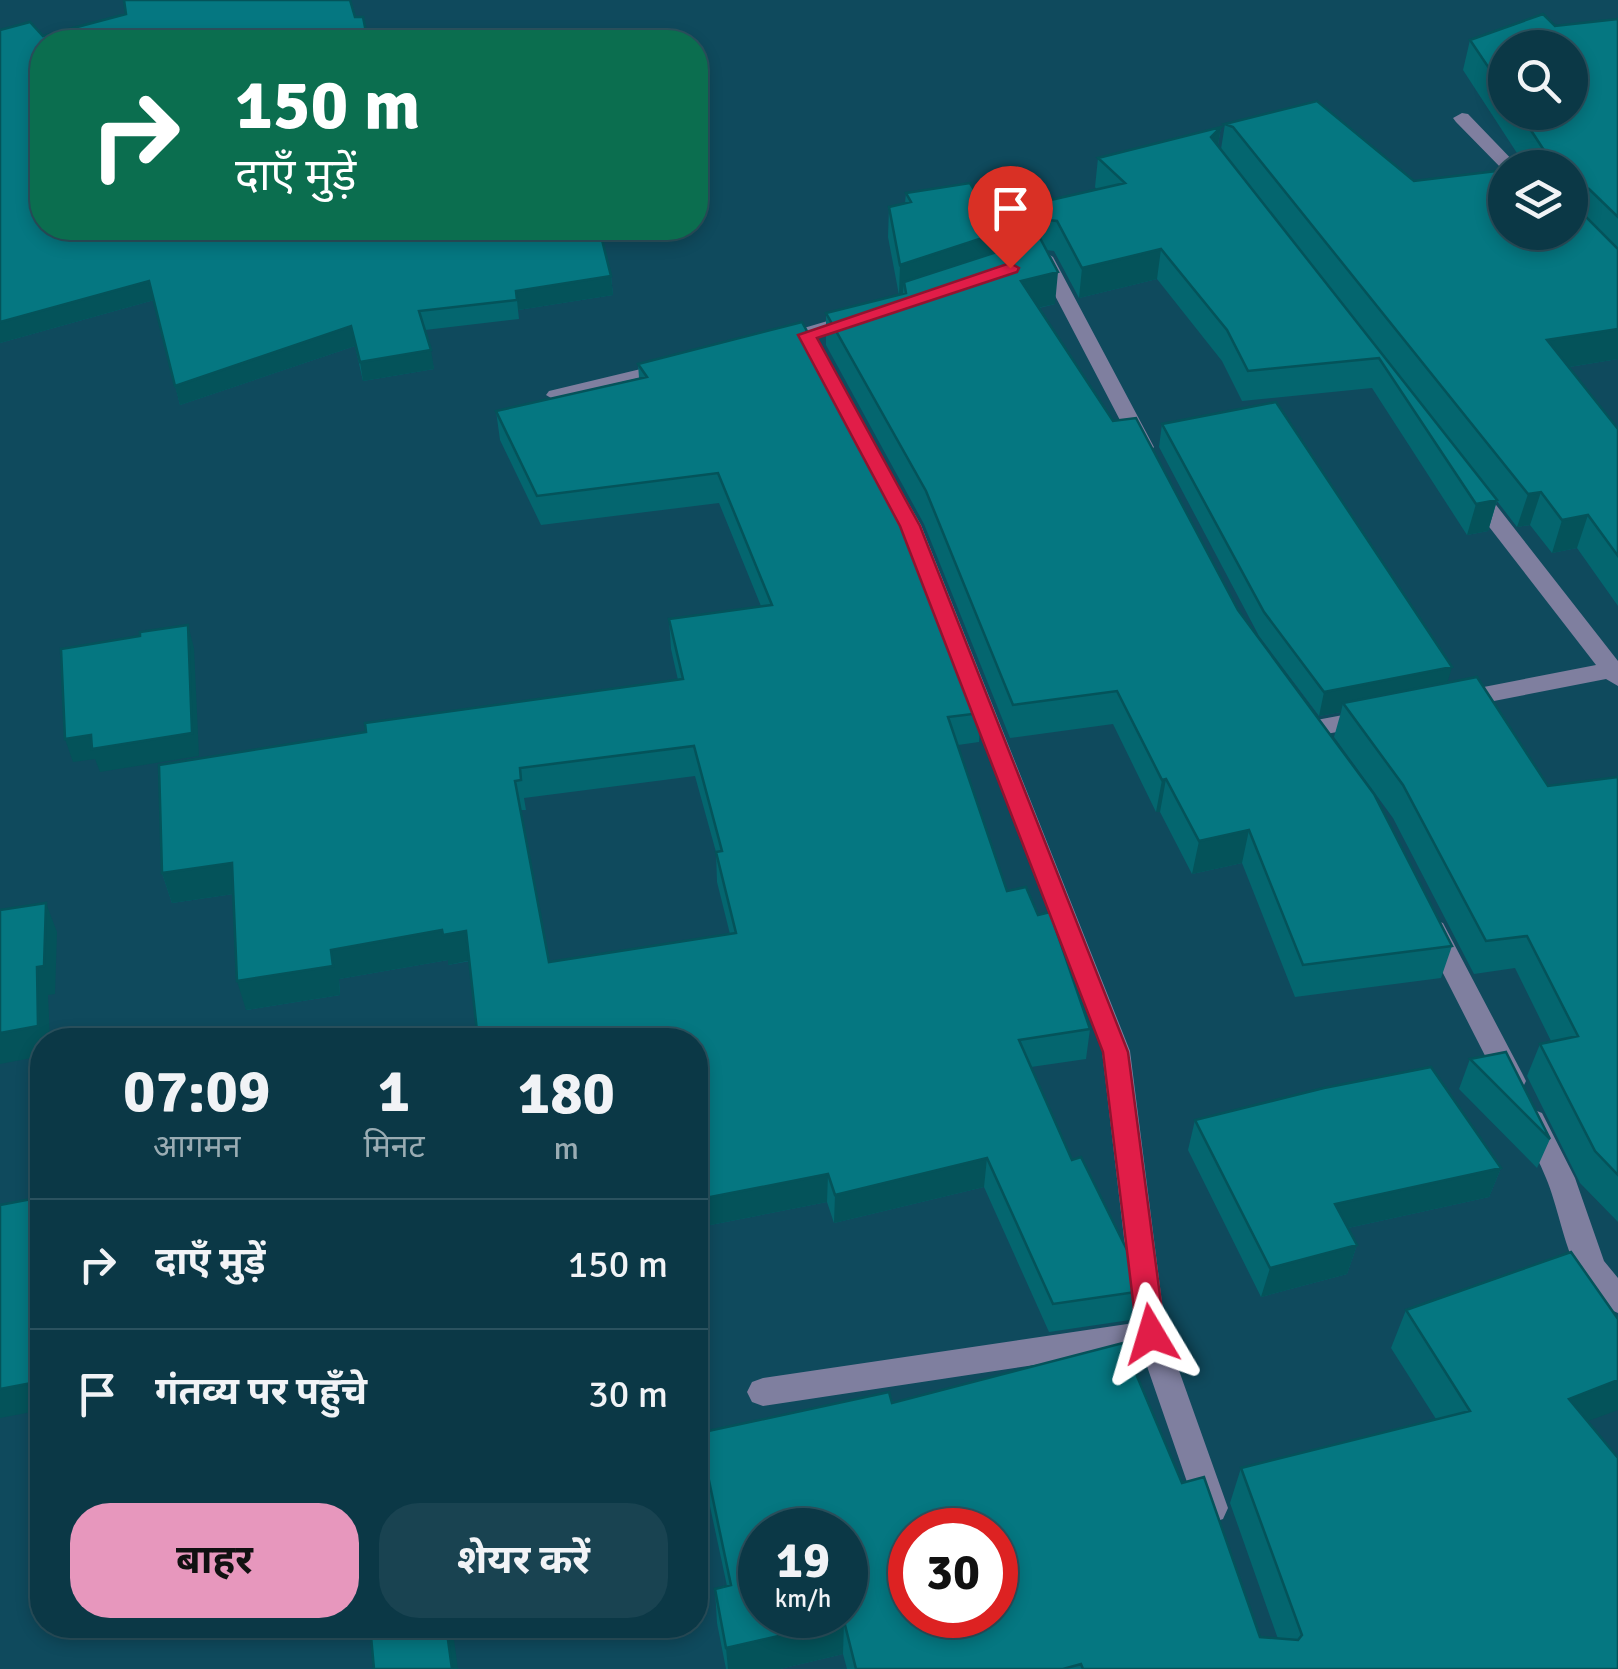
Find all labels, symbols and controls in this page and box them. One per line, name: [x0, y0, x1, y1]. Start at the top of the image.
map controls: [1488, 30, 1588, 250]
button: search: [1488, 30, 1588, 130]
text: 150 m: [235, 62, 420, 148]
icon: right: [70, 70, 200, 200]
text: दाएँ मुड़ें: [235, 148, 356, 203]
button: layers: [1488, 150, 1588, 250]
pin: [968, 166, 1053, 269]
icon: arrive: [983, 181, 1038, 236]
text: 07:09: [123, 1055, 270, 1129]
text: 1: [378, 1055, 410, 1129]
text: 180: [518, 1057, 615, 1131]
text: आगमन: [153, 1127, 241, 1166]
text: मिनट: [363, 1127, 425, 1166]
text: m: [554, 1129, 579, 1168]
icon: right: [70, 1237, 125, 1292]
text: दाएँ मुड़ें: [155, 1238, 265, 1285]
text: 150 m: [568, 1241, 668, 1288]
position arrow: [1099, 1282, 1203, 1386]
icon: arrive: [70, 1367, 125, 1422]
text: गंतव्य पर पहुँचे: [155, 1368, 367, 1415]
text: 30 m: [588, 1371, 668, 1418]
button: बाहर: [70, 1503, 359, 1618]
button: शेयर करें: [379, 1503, 668, 1618]
speed limit sign: 30: [888, 1508, 1018, 1638]
text: 19: [776, 1530, 830, 1592]
text: km/h: [775, 1583, 831, 1614]

